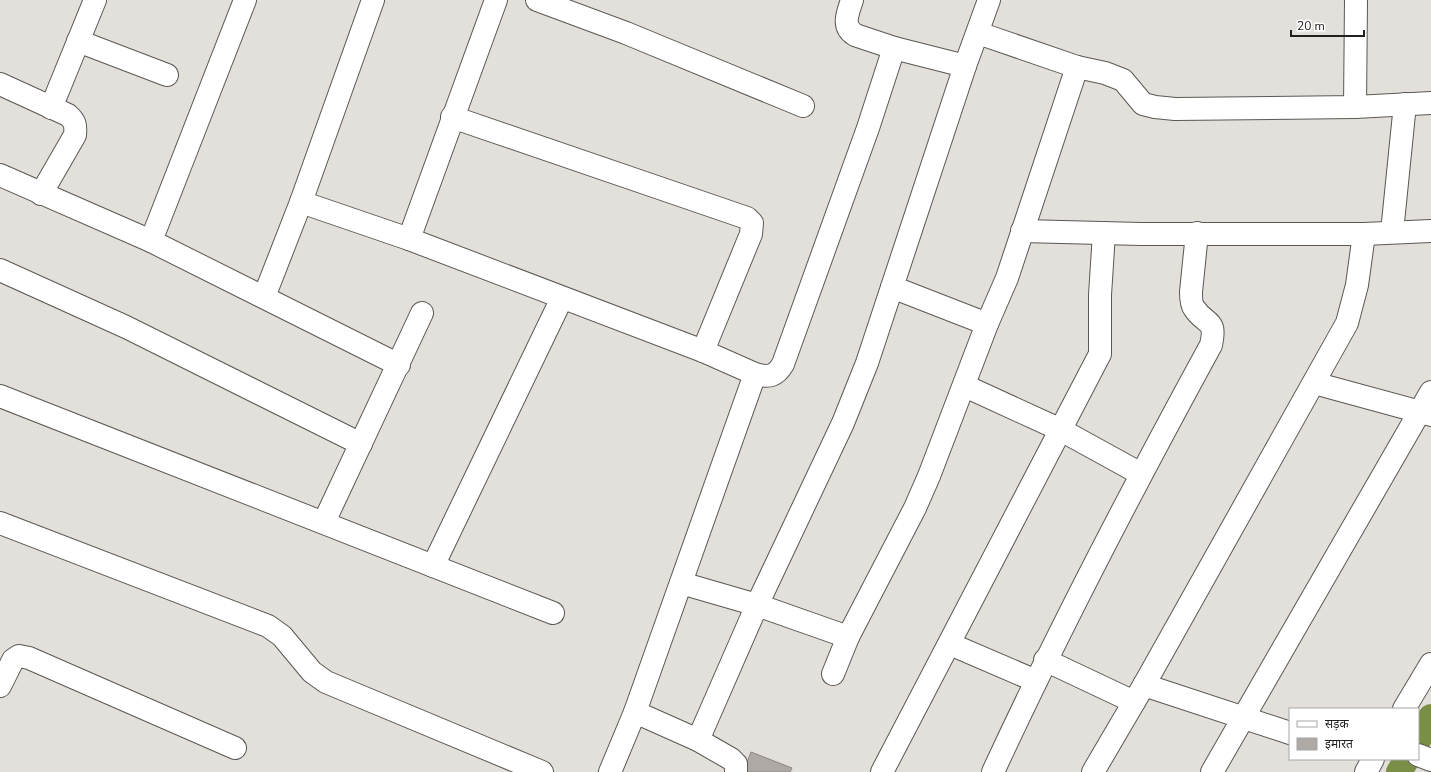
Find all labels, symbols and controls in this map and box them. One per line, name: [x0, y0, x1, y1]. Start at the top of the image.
scale bar: [1291, 12, 1364, 38]
text: 20 m: [1297, 18, 1325, 34]
legend: [1289, 708, 1419, 760]
text: सड़क: [1325, 716, 1350, 732]
text: इमारत: [1325, 736, 1354, 752]

